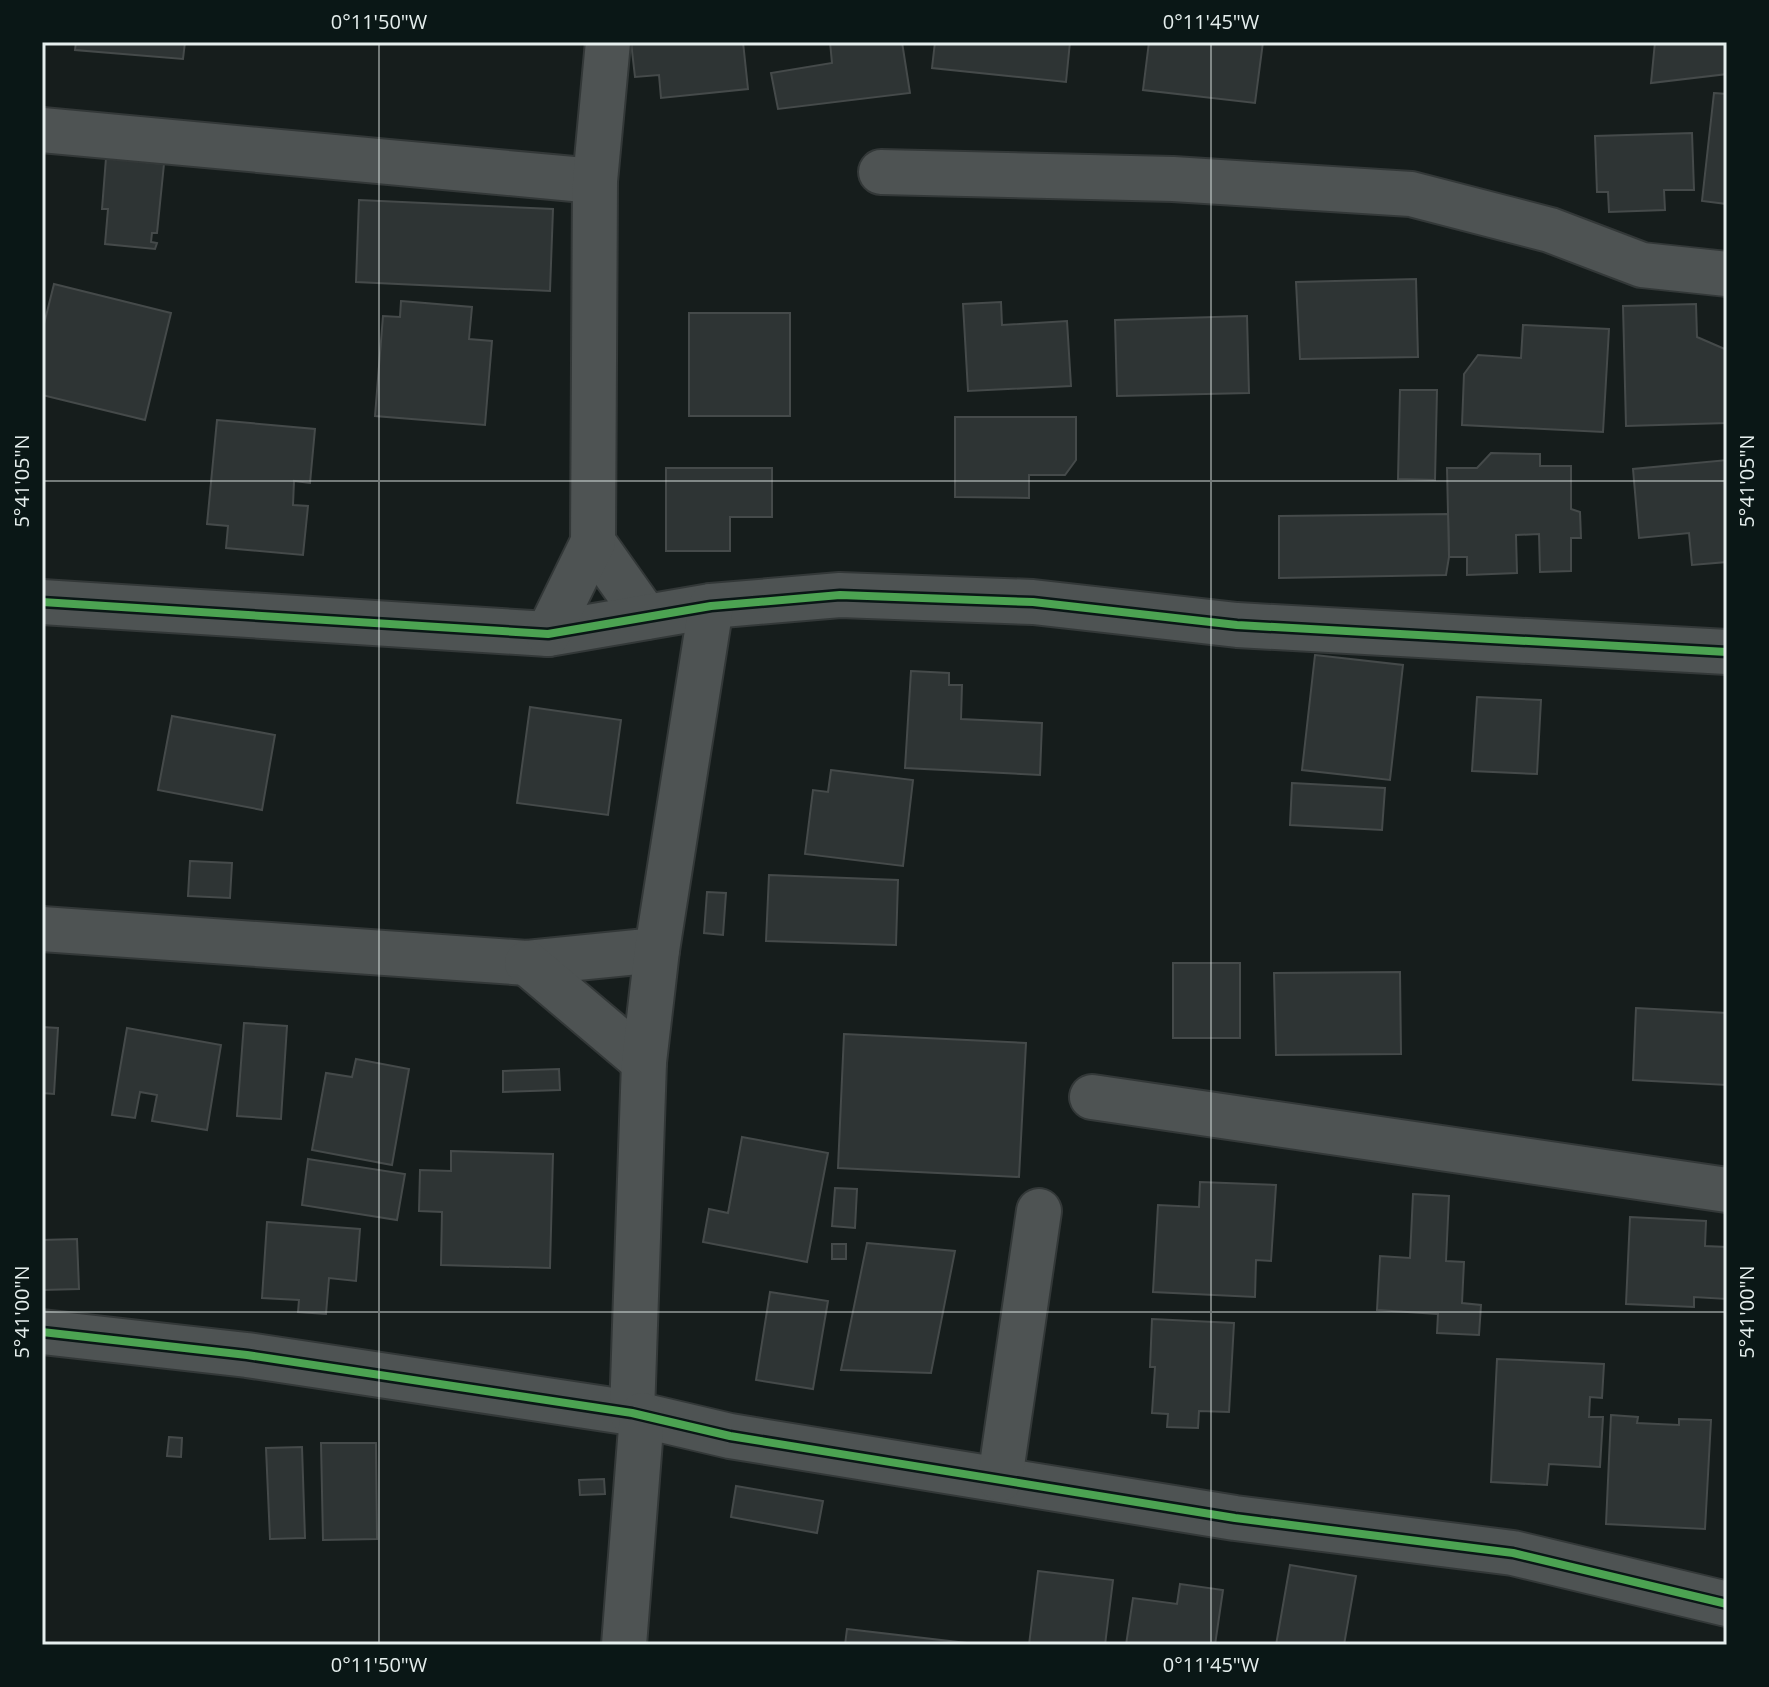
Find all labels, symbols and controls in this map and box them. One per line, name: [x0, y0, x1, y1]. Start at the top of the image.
text: 0°11'50"W: [331, 8, 428, 35]
text: 0°11'45"W: [1163, 8, 1260, 35]
text: 5°41'05"N: [8, 434, 35, 528]
text: 5°41'05"N: [1733, 434, 1760, 528]
text: 5°41'00"N: [8, 1265, 35, 1359]
text: 5°41'00"N: [1733, 1265, 1760, 1359]
text: 0°11'50"W: [331, 1651, 428, 1678]
text: 0°11'45"W: [1163, 1651, 1260, 1678]

